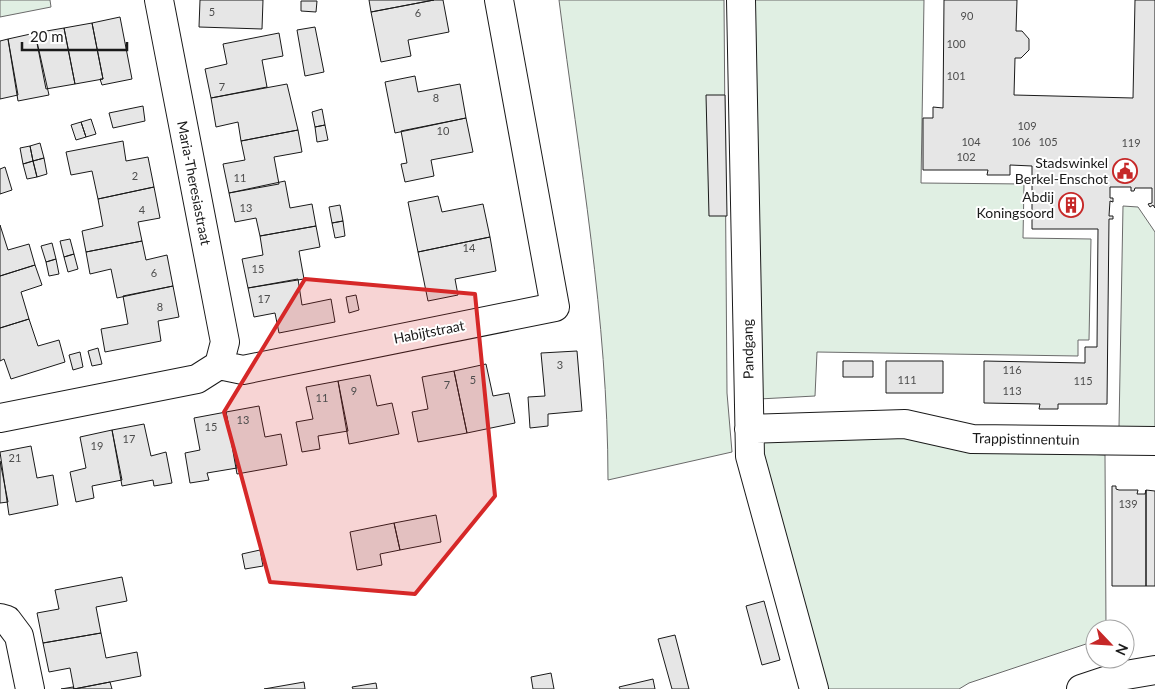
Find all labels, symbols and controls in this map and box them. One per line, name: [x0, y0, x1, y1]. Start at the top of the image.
house number: 5: [209, 5, 215, 18]
house number: 6: [415, 6, 421, 19]
house number: 90: [961, 9, 974, 22]
scale bar: [22, 20, 128, 52]
text: 20 m: [30, 27, 64, 45]
house number: 100: [946, 37, 966, 50]
house number: 101: [946, 69, 966, 82]
house number: 7: [219, 80, 225, 93]
house number: 8: [433, 91, 439, 104]
street label: Maria-Theresiastraat: [174, 119, 215, 247]
house number: 109: [1017, 119, 1037, 132]
house number: 10: [437, 124, 450, 137]
house number: 104: [961, 135, 981, 148]
house number: 106: [1011, 135, 1031, 148]
house number: 105: [1038, 135, 1058, 148]
house number: 119: [1121, 136, 1141, 149]
house number: 102: [956, 150, 976, 163]
place label: Stadswinkel Berkel-Enschot: [1015, 154, 1108, 187]
public building icon: Stadswinkel Berkel-Enschot: [1112, 158, 1138, 184]
house number: 2: [132, 169, 138, 182]
house number: 11: [234, 171, 246, 184]
place label: Abdij Koningsoord: [976, 188, 1054, 221]
building icon: Abdij Koningsoord: [1058, 192, 1084, 218]
house number: 13: [240, 201, 252, 214]
house number: 4: [139, 203, 146, 216]
house number: 14: [463, 241, 476, 254]
house number: 15: [252, 262, 264, 275]
house number: 6: [151, 266, 157, 279]
house number: 17: [258, 292, 270, 305]
house number: 8: [157, 300, 163, 313]
street label: Habijtstraat: [392, 316, 466, 347]
street label: Pandgang: [738, 319, 757, 379]
house number: 3: [557, 358, 563, 371]
house number: 116: [1002, 363, 1022, 376]
house number: 5: [470, 373, 476, 386]
house number: 111: [897, 373, 917, 386]
house number: 115: [1073, 374, 1093, 387]
house number: 7: [444, 378, 450, 391]
house number: 9: [351, 384, 357, 397]
house number: 113: [1002, 384, 1022, 397]
house number: 11: [316, 391, 328, 404]
house number: 13: [237, 413, 249, 426]
house number: 15: [205, 420, 217, 433]
street label: Trappistinnentuin: [972, 429, 1080, 448]
house number: 17: [123, 432, 135, 445]
house number: 19: [91, 439, 103, 452]
house number: 21: [9, 451, 21, 464]
house number: 139: [1118, 497, 1138, 510]
north arrow: [1085, 619, 1135, 669]
text: N: [1112, 641, 1132, 658]

